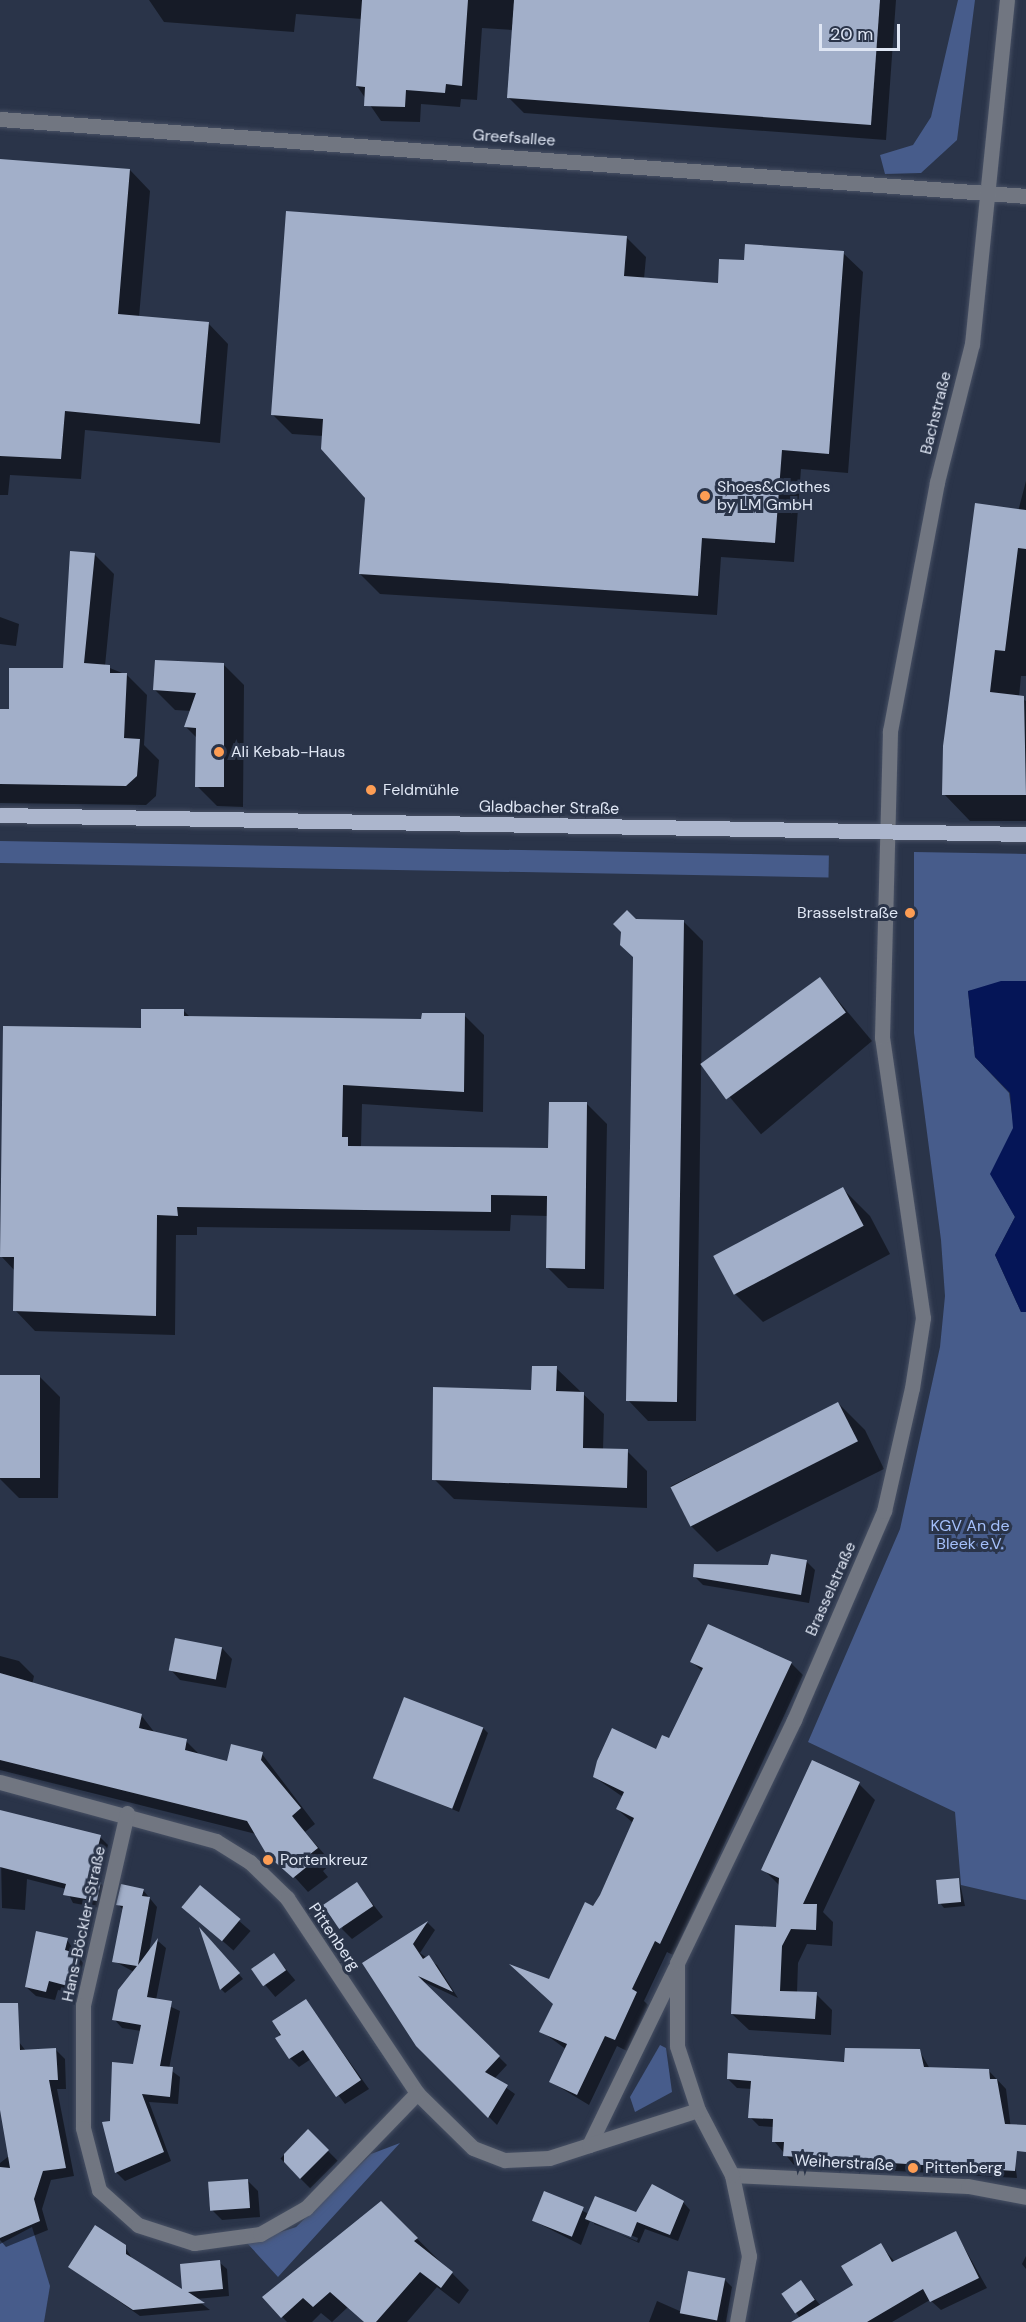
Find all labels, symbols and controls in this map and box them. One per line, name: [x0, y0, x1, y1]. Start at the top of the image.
scale bar: [822, 12, 903, 50]
text: 20 m: [830, 22, 873, 46]
street label: Greefsallee: [472, 126, 556, 150]
street label: Bachstraße: [916, 370, 956, 456]
place label: Shoes&Clothes by LM GmbH: [717, 477, 831, 515]
marker: Shoes&Clothes by LM GmbH: [698, 489, 712, 503]
place label: Ali Kebab-Haus: [231, 742, 345, 762]
marker: Ali Kebab-Haus: [212, 745, 226, 759]
place label: Feldmühle: [383, 780, 459, 800]
marker: Feldmühle: [364, 783, 378, 797]
street label: Gladbacher Straße: [479, 797, 619, 819]
place label: Brasselstraße: [797, 903, 898, 923]
marker: Brasselstraße: [903, 906, 917, 920]
park label: KGV An de Bleek e.V.: [931, 1516, 1009, 1554]
street label: Brasselstraße: [802, 1539, 860, 1639]
street label: Hans-Böckler-Straße: [58, 1844, 110, 2004]
place label: Portenkreuz: [280, 1850, 368, 1870]
marker: Portenkreuz: [261, 1853, 275, 1867]
street label: Pittenberg: [304, 1900, 364, 1974]
street label: Weiherstraße: [794, 2151, 894, 2175]
place label: Pittenberg: [925, 2158, 1002, 2178]
marker: Pittenberg: [906, 2161, 920, 2175]

